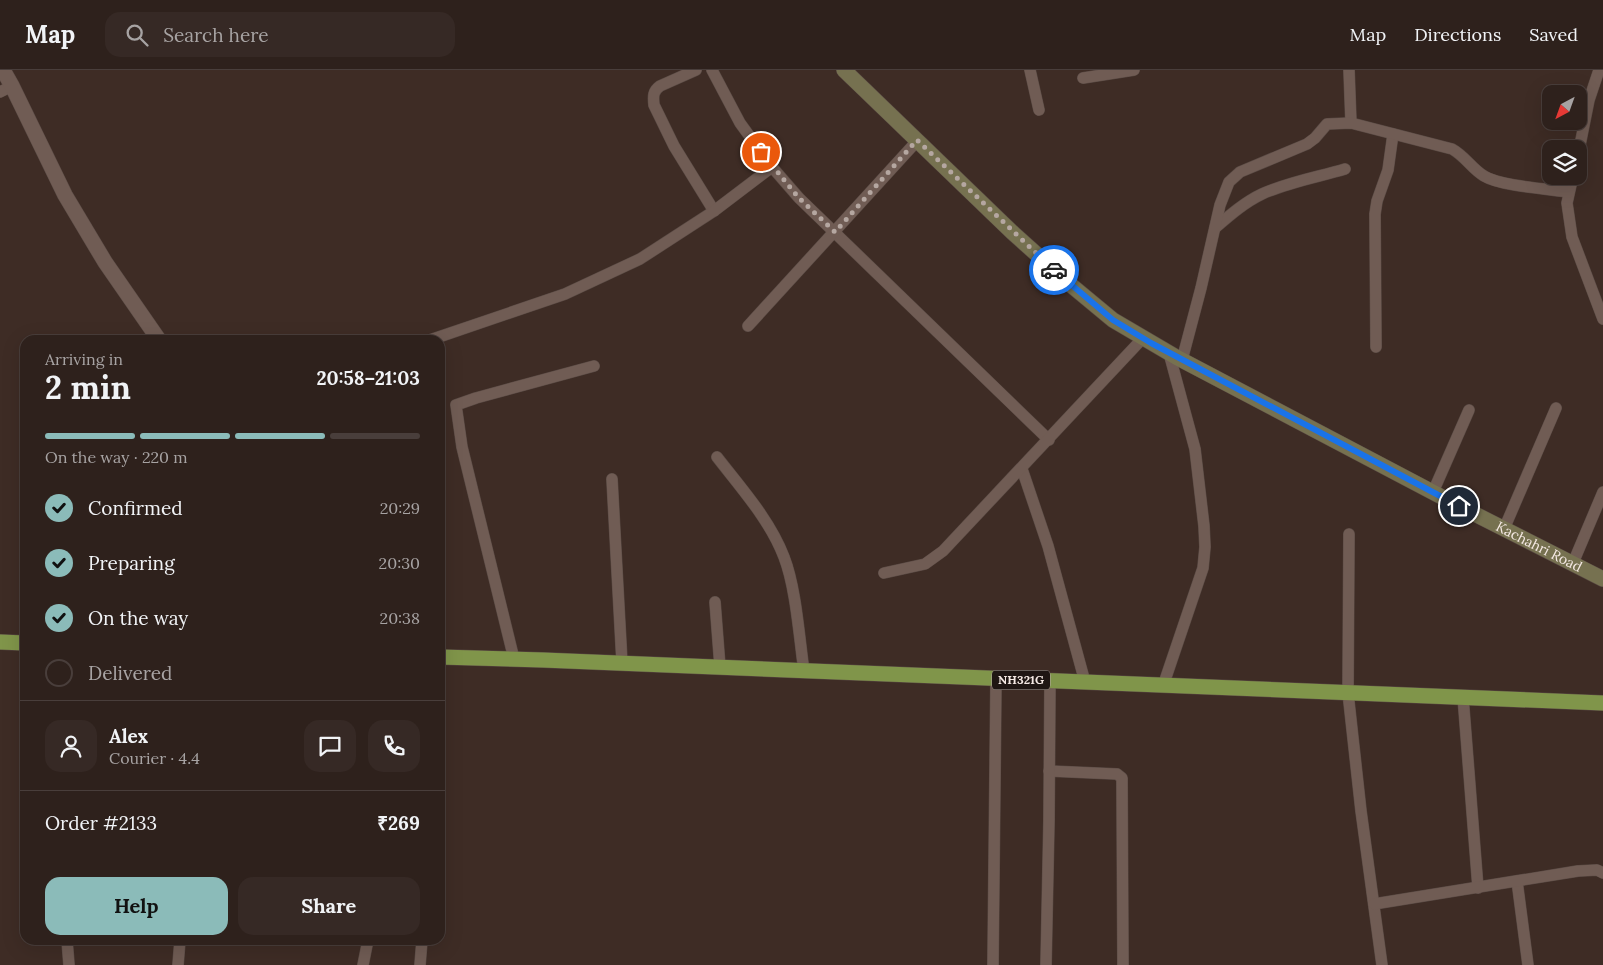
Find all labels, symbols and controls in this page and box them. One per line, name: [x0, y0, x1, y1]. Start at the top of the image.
search box: [105, 12, 455, 57]
text: Map: [25, 19, 75, 50]
icon: search: [123, 21, 151, 49]
text: Search here: [163, 23, 269, 47]
text: Map: [1350, 23, 1386, 46]
text: Directions: [1414, 23, 1501, 46]
text: Saved: [1529, 23, 1578, 46]
north arrow: [1542, 85, 1588, 130]
map controls: [1542, 85, 1587, 185]
pin: [740, 131, 782, 173]
icon: bag: [747, 138, 775, 166]
button: layers: [1542, 140, 1587, 185]
courier: [1029, 245, 1079, 295]
icon: car: [1040, 256, 1068, 284]
text: Arriving in: [45, 349, 123, 369]
text: 20:58–21:03: [316, 366, 420, 390]
text: 2 min: [45, 367, 131, 408]
text: On the way · 220 m: [45, 447, 188, 467]
pin: [1438, 485, 1480, 527]
icon: home: [1445, 492, 1473, 520]
icon: check: [45, 494, 73, 522]
text: Confirmed: [88, 496, 183, 520]
text: 20:29: [380, 498, 420, 518]
street label: Kachahri Road: [1493, 517, 1585, 576]
icon: check: [45, 549, 73, 577]
text: Preparing: [88, 551, 175, 575]
text: 20:30: [379, 553, 420, 573]
icon: check: [45, 604, 73, 632]
text: On the way: [88, 606, 188, 630]
text: 20:38: [380, 608, 420, 628]
text: Delivered: [88, 661, 172, 685]
road number: NH321G: [992, 670, 1050, 690]
button: person: [45, 720, 97, 772]
button: chat: [304, 720, 356, 772]
button: phone: [368, 720, 420, 772]
text: Alex: [109, 724, 148, 748]
text: Courier · 4.4: [109, 748, 200, 768]
text: Order #2133: [45, 811, 157, 835]
text: ₹269: [377, 811, 420, 835]
button: Help: [45, 877, 228, 935]
button: Share: [238, 877, 420, 935]

